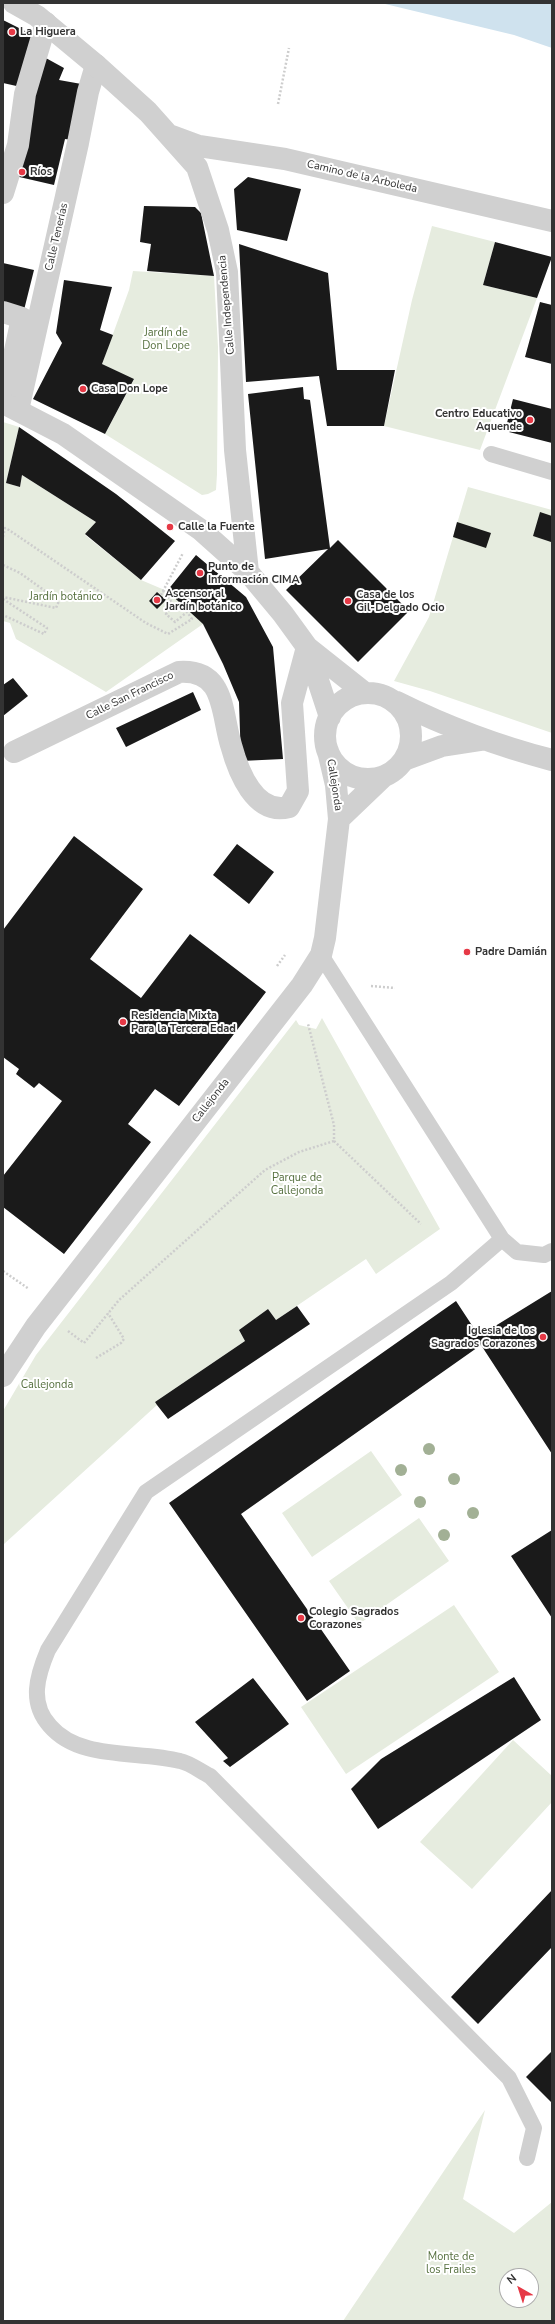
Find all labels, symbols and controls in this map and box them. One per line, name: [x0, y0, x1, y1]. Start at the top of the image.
place label: La Higuera: [20, 25, 76, 39]
marker: La Higuera: [7, 27, 17, 37]
street label: Camino de la Arboleda: [305, 158, 419, 196]
place label: Ríos: [30, 165, 52, 179]
marker: Ríos: [17, 167, 27, 177]
street label: Calle Tenerías: [43, 202, 71, 272]
street label: Calle Independencia: [216, 255, 238, 355]
park label: Jardín de Don Lope: [142, 326, 190, 352]
place label: Casa Don Lope: [91, 382, 168, 396]
marker: Casa Don Lope: [78, 384, 88, 394]
place label: Centro Educativo Aquende: [435, 407, 522, 433]
marker: Centro Educativo Aquende: [525, 415, 535, 425]
place label: Calle la Fuente: [178, 520, 255, 534]
marker: Calle la Fuente: [165, 522, 175, 532]
place label: Punto de Información CIMA: [208, 560, 300, 586]
marker: Punto de Información CIMA: [195, 568, 205, 578]
place label: Ascensor al Jardín botánico: [165, 587, 242, 613]
place label: Casa de los Gil-Delgado Ocio: [356, 588, 444, 614]
park label: Jardín botánico: [29, 590, 103, 604]
marker: Ascensor al Jardín botánico: [152, 595, 162, 605]
marker: Casa de los Gil-Delgado Ocio: [343, 596, 353, 606]
street label: Calle San Francisco: [84, 669, 176, 723]
street label: Callejonda: [323, 758, 345, 812]
place label: Padre Damián: [475, 945, 547, 959]
marker: Padre Damián: [462, 947, 472, 957]
place label: Residencia Mixta Para la Tercera Edad: [131, 1009, 236, 1035]
marker: Residencia Mixta Para la Tercera Edad: [118, 1017, 128, 1027]
street label: Callejonda: [190, 1076, 232, 1126]
park label: Parque de Callejonda: [271, 1171, 323, 1197]
place label: Iglesia de los Sagrados Corazones: [431, 1324, 535, 1350]
marker: Iglesia de los Sagrados Corazones: [538, 1332, 548, 1342]
park label: Callejonda: [21, 1378, 73, 1392]
place label: Colegio Sagrados Corazones: [309, 1605, 399, 1631]
marker: Colegio Sagrados Corazones: [296, 1613, 306, 1623]
park label: Monte de los Frailes: [426, 2250, 476, 2276]
north arrow: [499, 2268, 539, 2308]
text: N: [504, 2271, 520, 2287]

